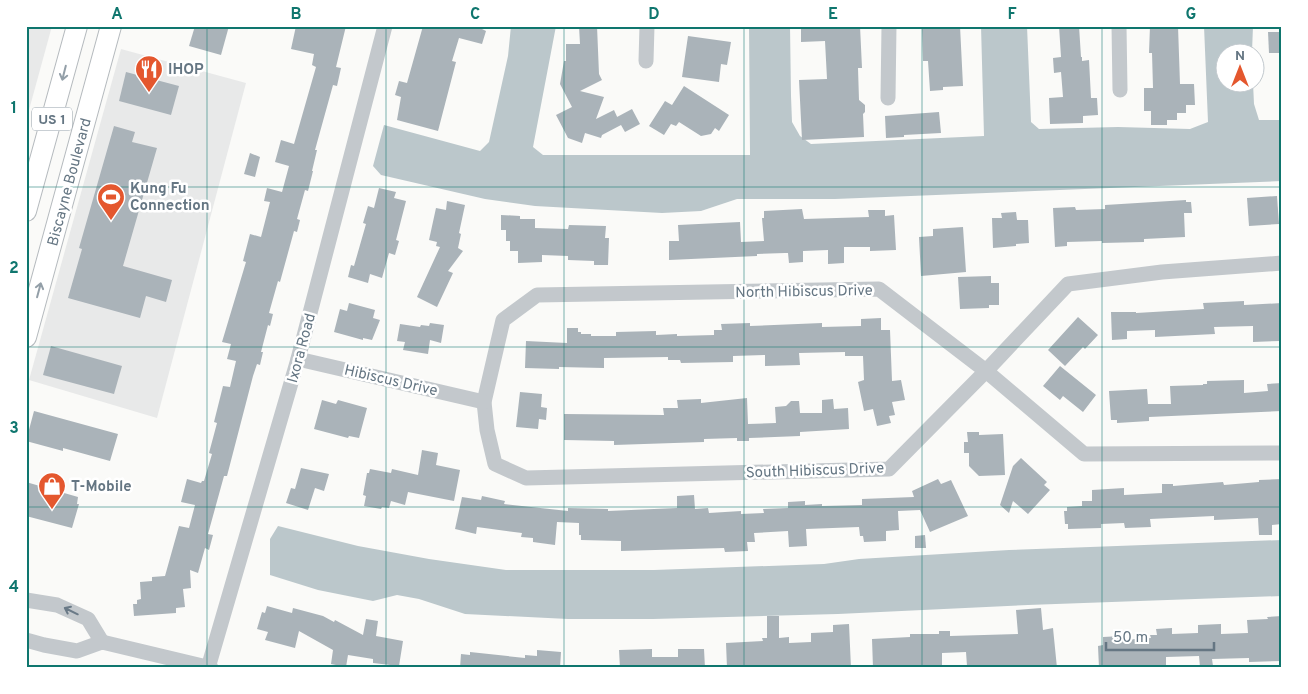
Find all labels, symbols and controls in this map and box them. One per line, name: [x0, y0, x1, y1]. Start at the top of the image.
text: A: [111, 5, 123, 25]
text: B: [290, 5, 302, 25]
text: C: [470, 5, 480, 25]
text: D: [648, 5, 660, 25]
text: E: [828, 5, 838, 25]
text: F: [1007, 5, 1017, 25]
text: G: [1186, 5, 1196, 25]
north arrow: [1216, 42, 1266, 92]
text: N: [1235, 48, 1245, 65]
restaurant icon: IHOP: [134, 54, 164, 93]
place label: IHOP: [168, 61, 204, 80]
one-way arrow: [59, 65, 68, 81]
text: 1: [11, 99, 17, 119]
road number: US 1: [32, 108, 72, 130]
street label: Biscayne Boulevard: [44, 116, 97, 249]
place label: Kung Fu Connection: [130, 180, 210, 216]
sports icon: Kung Fu Connection: [96, 182, 126, 221]
text: 2: [9, 259, 19, 279]
street label: North Hibiscus Drive: [735, 282, 873, 303]
one-way arrow: [35, 283, 45, 299]
street label: Ixora Road: [284, 311, 321, 385]
street label: Hibiscus Drive: [342, 361, 439, 401]
text: 3: [9, 419, 19, 439]
street label: South Hibiscus Drive: [746, 460, 884, 483]
shop icon: T-Mobile: [37, 471, 67, 510]
place label: T-Mobile: [71, 478, 132, 497]
text: 4: [9, 578, 19, 598]
one-way arrow: [63, 606, 78, 616]
scale bar: [1106, 619, 1213, 651]
text: 50 m: [1113, 629, 1148, 648]

